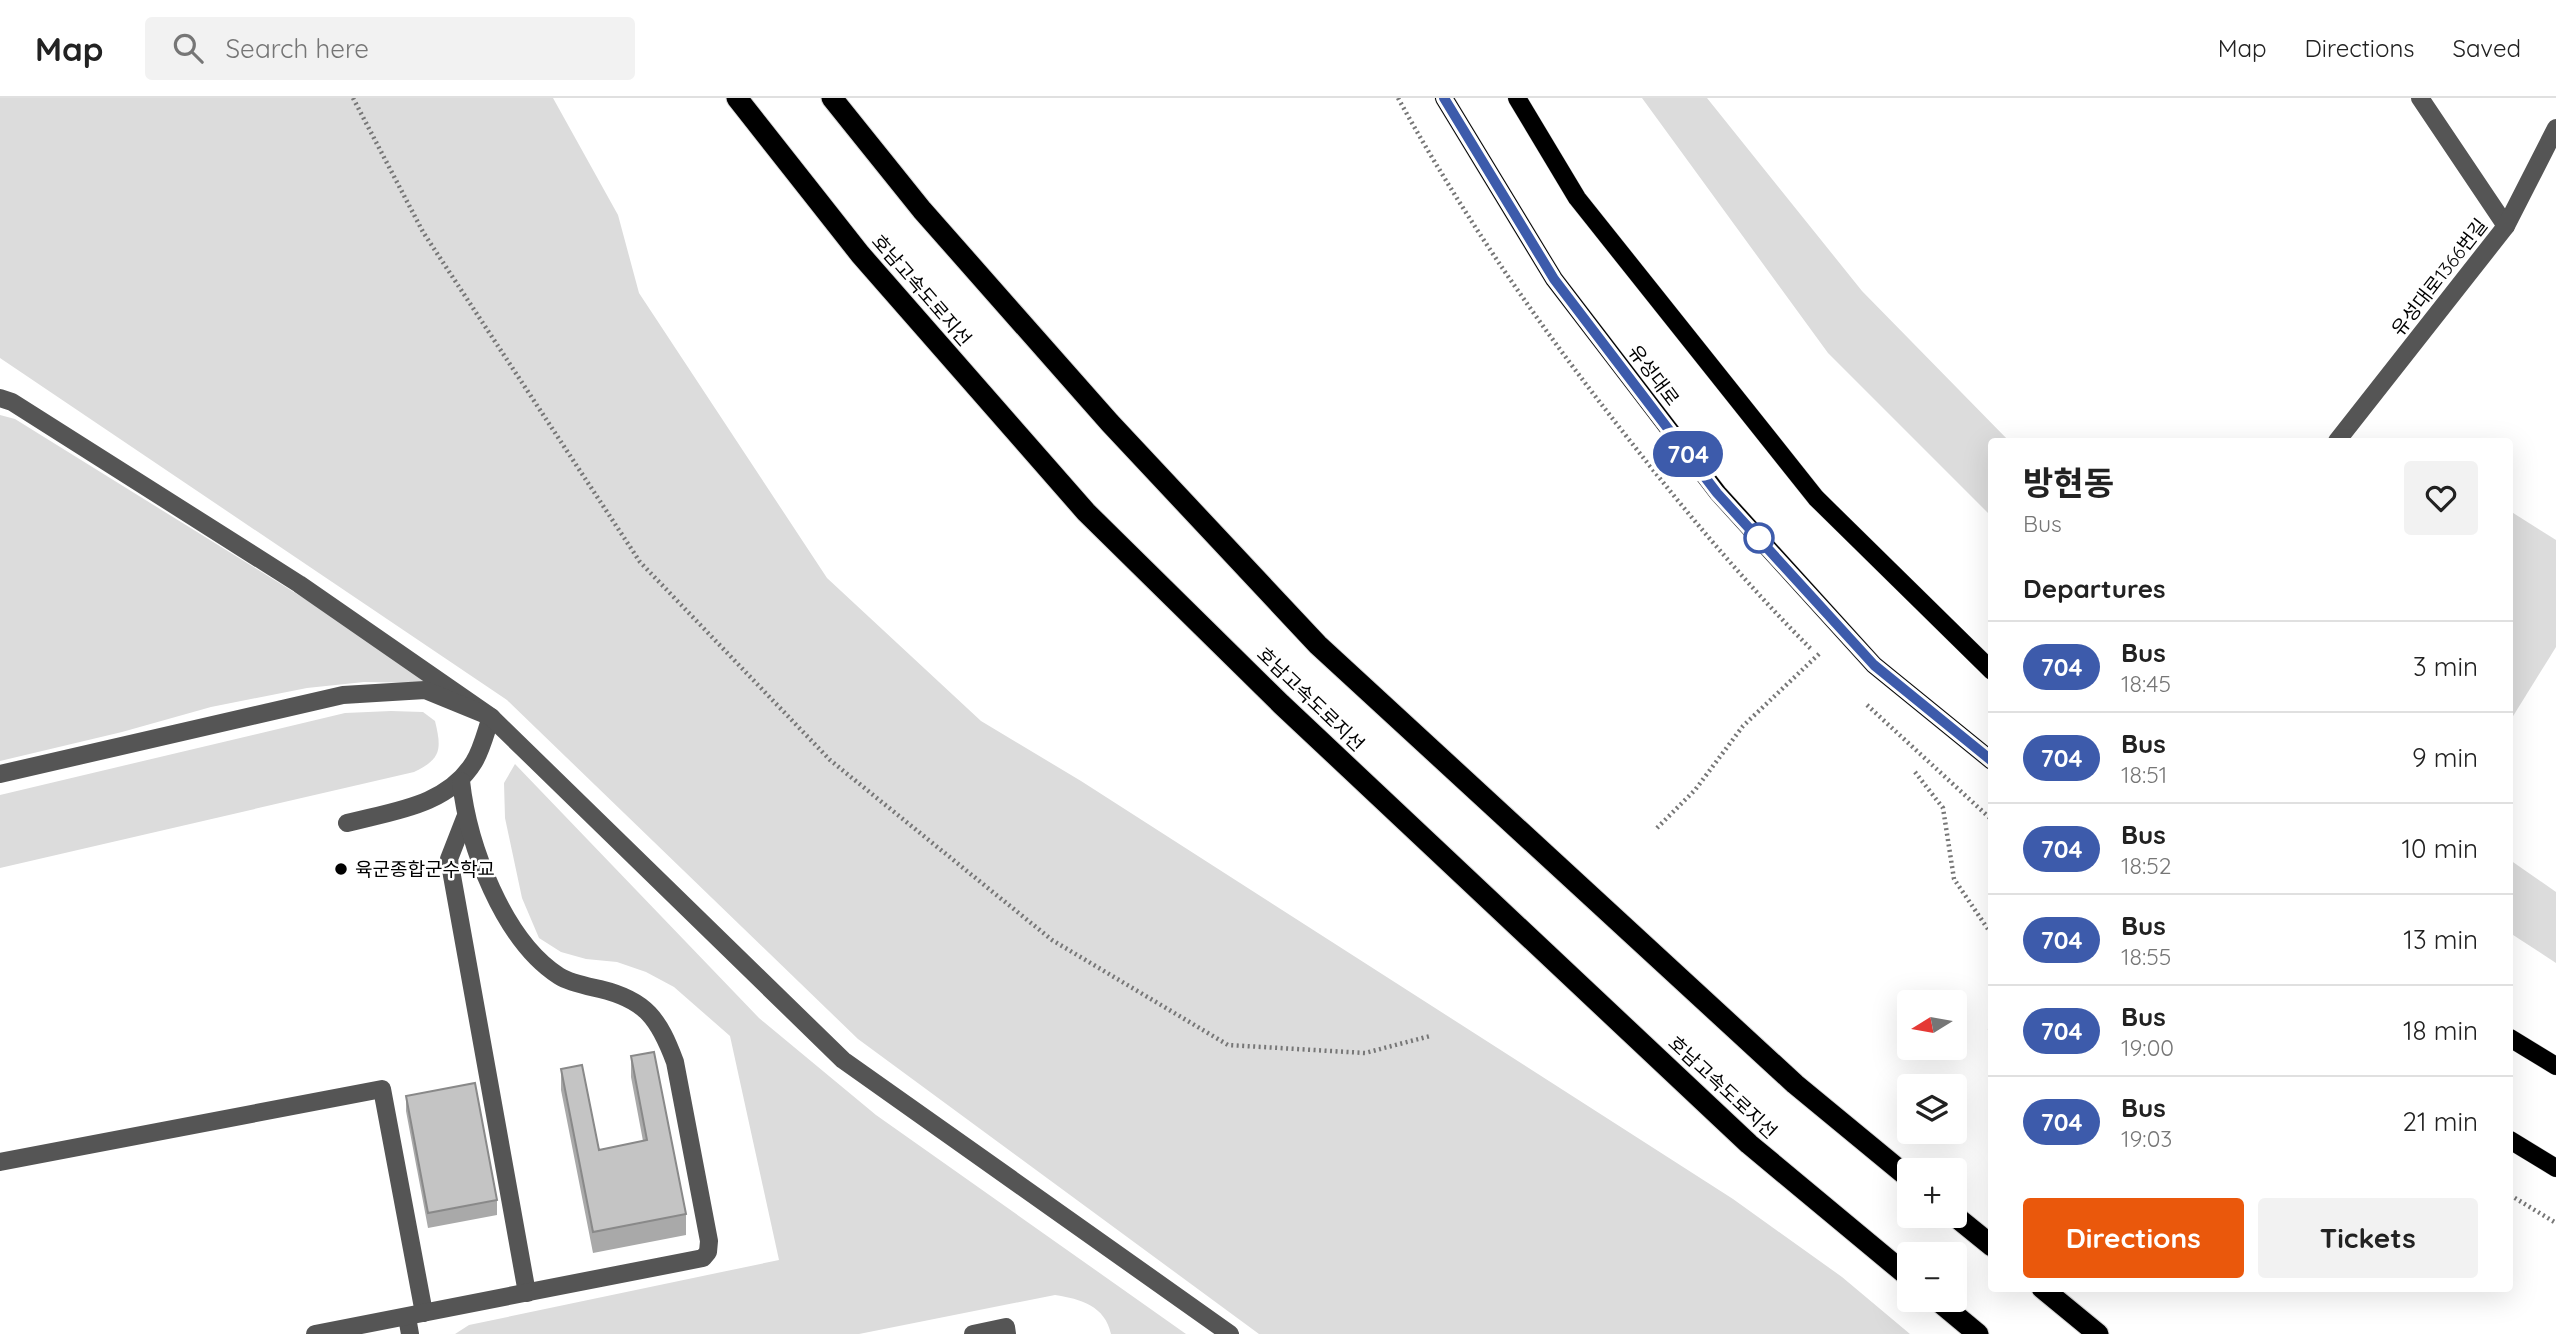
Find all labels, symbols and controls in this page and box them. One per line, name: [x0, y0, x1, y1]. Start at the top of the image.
search box: [145, 17, 635, 80]
text: Map: [35, 28, 103, 69]
icon: search: [169, 29, 207, 67]
text: Search here: [225, 32, 369, 65]
text: Map: [2218, 33, 2267, 63]
text: Directions: [2305, 33, 2415, 63]
text: Saved: [2453, 33, 2521, 63]
street label: 유성대로1366번길: [2386, 214, 2492, 340]
street label: 호남고속도로지선: [867, 229, 977, 351]
street label: 유성대로: [1623, 340, 1685, 410]
line badge: 704: [1648, 431, 1728, 477]
text: 704: [1667, 439, 1709, 469]
button: heart: [2404, 461, 2478, 535]
text: 방현동: [2023, 462, 2114, 503]
text: Bus: [2023, 509, 2062, 538]
unlabelled marker: [1744, 523, 1774, 553]
text: Departures: [2023, 572, 2166, 605]
text: Bus: [2121, 636, 2166, 669]
street label: 호남고속도로지선: [1252, 642, 1370, 756]
text: 3 min: [2413, 650, 2478, 683]
text: 704: [2040, 652, 2083, 682]
text: 18:45: [2121, 669, 2171, 698]
text: Bus: [2121, 727, 2166, 760]
text: 9 min: [2412, 741, 2478, 774]
text: 704: [2040, 743, 2083, 773]
text: 18:51: [2121, 760, 2167, 789]
text: Bus: [2121, 818, 2166, 851]
text: 10 min: [2402, 832, 2478, 865]
text: 704: [2040, 834, 2083, 864]
text: 18:52: [2121, 851, 2172, 880]
place label: 육군종합군수학교: [355, 857, 495, 881]
marker: 육군종합군수학교: [333, 861, 349, 877]
text: Bus: [2121, 909, 2166, 942]
text: 13 min: [2403, 923, 2478, 956]
text: 704: [2040, 925, 2083, 955]
text: 18:55: [2121, 942, 2171, 971]
north arrow: [1897, 990, 1967, 1060]
map controls: [1897, 990, 1967, 1312]
text: Bus: [2121, 1000, 2166, 1033]
text: 18 min: [2403, 1014, 2478, 1047]
text: 704: [2040, 1016, 2083, 1046]
street label: 호남고속도로지선: [1664, 1031, 1782, 1143]
text: 19:00: [2121, 1033, 2174, 1062]
button: layers: [1897, 1074, 1967, 1144]
text: Bus: [2121, 1091, 2166, 1124]
text: 21 min: [2403, 1105, 2478, 1138]
text: 704: [2040, 1107, 2083, 1137]
text: 19:03: [2121, 1124, 2172, 1153]
button: +: [1897, 1158, 1967, 1228]
button: Directions: [2023, 1198, 2244, 1278]
button: Tickets: [2258, 1198, 2478, 1278]
button: −: [1897, 1242, 1967, 1312]

